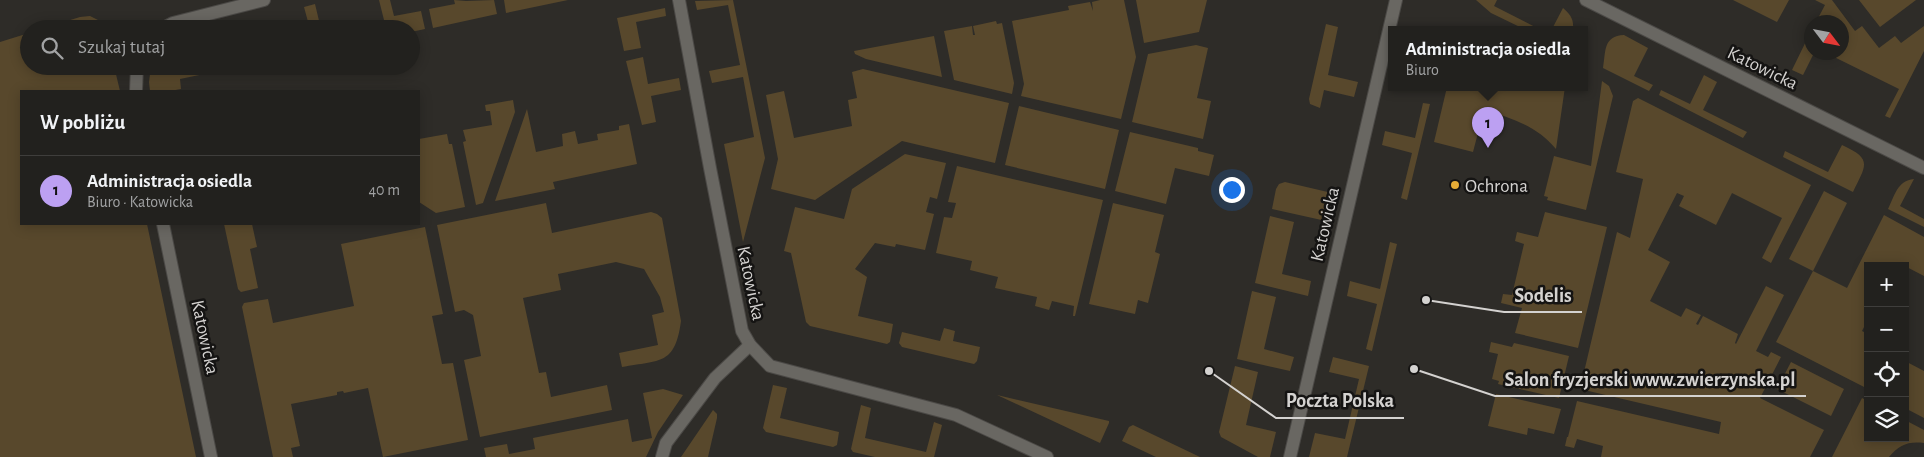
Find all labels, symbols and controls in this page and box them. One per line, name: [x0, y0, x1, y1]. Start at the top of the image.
north arrow: [1804, 15, 1849, 60]
search box: [20, 20, 420, 75]
popup: [1388, 26, 1588, 91]
icon: search: [38, 34, 66, 62]
text: Szukaj tutaj: [78, 38, 165, 57]
text: Administracja osiedla: [1405, 40, 1571, 59]
street label: Katowicka: [1724, 43, 1801, 94]
text: Biuro: [1405, 62, 1439, 78]
pin: 1: [1472, 107, 1504, 148]
text: W pobliżu: [40, 112, 125, 133]
text: Administracja osiedla: [87, 172, 252, 191]
your location: [1219, 177, 1245, 203]
place label: Ochrona: [1465, 177, 1528, 196]
marker: Ochrona: [1449, 179, 1461, 191]
text: 1: [53, 182, 59, 198]
text: 40 m: [368, 182, 400, 198]
street label: Katowicka: [1308, 185, 1343, 263]
text: Biuro · Katowicka: [87, 194, 193, 210]
street label: Katowicka: [733, 244, 768, 322]
map controls: [1864, 262, 1909, 442]
button: +: [1864, 262, 1909, 307]
callout: Sodelis: [1504, 277, 1582, 312]
text: Sodelis: [1514, 286, 1572, 306]
street label: Katowicka: [187, 298, 222, 376]
button: −: [1864, 307, 1909, 352]
button: locate: [1864, 352, 1909, 397]
callout: Salon fryzjerski www.zwierzynska.pl: [1495, 361, 1806, 396]
text: Salon fryzjerski www.zwierzynska.pl: [1505, 370, 1795, 390]
callout: Poczta Polska: [1276, 383, 1404, 418]
text: Poczta Polska: [1286, 391, 1395, 411]
button: layers: [1864, 397, 1909, 442]

